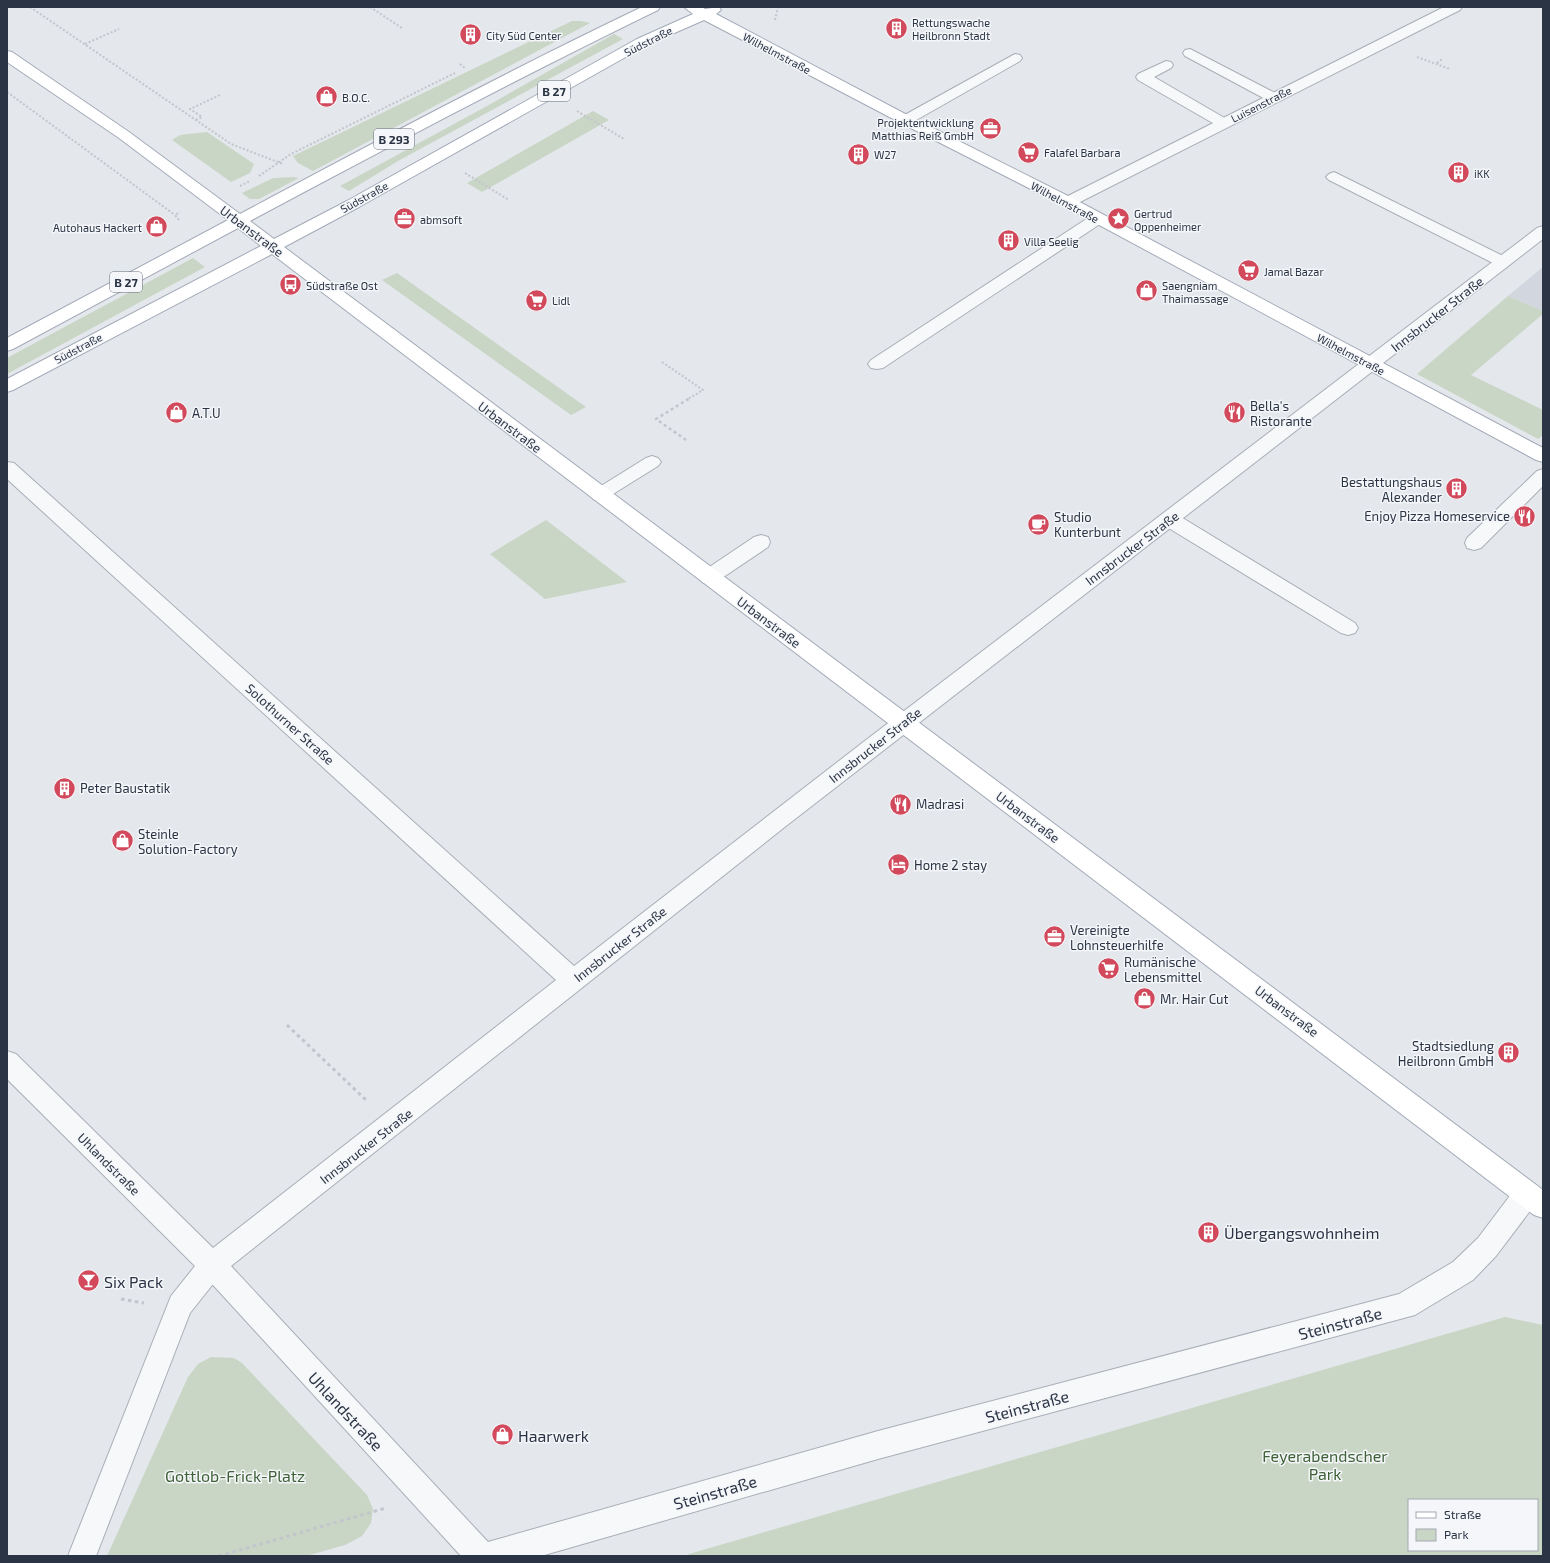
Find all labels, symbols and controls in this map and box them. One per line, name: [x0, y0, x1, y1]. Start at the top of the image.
building icon: Rettungswache Heilbronn Stadt: [884, 15, 910, 41]
place label: Rettungswache Heilbronn Stadt: [912, 16, 990, 42]
building icon: City Süd Center: [457, 22, 483, 48]
street label: Südstraße: [622, 23, 674, 59]
place label: City Süd Center: [486, 29, 562, 42]
street label: Wilhelmstraße: [741, 30, 813, 76]
road number: B 27: [538, 81, 570, 101]
street label: Luisenstraße: [1229, 83, 1293, 125]
shop icon: B.O.C.: [313, 84, 339, 110]
place label: B.O.C.: [342, 91, 370, 104]
office icon: Projektentwicklung Matthias Reiß GmbH: [977, 115, 1003, 141]
place label: Projektentwicklung Matthias Reiß GmbH: [871, 116, 974, 142]
road number: B 293: [374, 129, 414, 149]
supermarket icon: Falafel Barbara: [1015, 139, 1041, 165]
building icon: W27: [845, 141, 871, 167]
place label: Falafel Barbara: [1044, 146, 1121, 159]
place label: W27: [874, 148, 897, 161]
building icon: iKK: [1446, 160, 1472, 186]
place label: iKK: [1474, 167, 1490, 180]
street label: Südstraße: [338, 179, 390, 215]
street label: Wilhelmstraße: [1029, 179, 1101, 225]
street label: Urbanstraße: [217, 202, 287, 260]
office icon: abmsoft: [392, 206, 418, 232]
place icon: Gertrud Oppenheimer: [1106, 206, 1132, 232]
place label: Gertrud Oppenheimer: [1134, 207, 1202, 233]
place label: abmsoft: [420, 213, 462, 226]
shop icon: Autohaus Hackert: [144, 214, 170, 240]
place label: Autohaus Hackert: [53, 221, 142, 234]
building icon: Villa Seelig: [995, 228, 1021, 254]
place label: Villa Seelig: [1024, 235, 1079, 248]
supermarket icon: Jamal Bazar: [1236, 258, 1262, 284]
place label: Jamal Bazar: [1264, 265, 1324, 278]
road number: B 27: [110, 272, 142, 292]
bus stop icon: Südstraße Ost: [278, 272, 304, 298]
street label: Innsbrucker Straße: [1388, 273, 1486, 355]
shop icon: Saengniam Thaimassage: [1134, 278, 1160, 304]
place label: Südstraße Ost: [306, 279, 378, 292]
place label: Saengniam Thaimassage: [1162, 279, 1229, 305]
supermarket icon: Lidl: [524, 287, 550, 313]
place label: Lidl: [552, 294, 571, 307]
street label: Südstraße: [52, 330, 104, 366]
street label: Wilhelmstraße: [1315, 331, 1387, 377]
street label: Urbanstraße: [475, 398, 545, 456]
place label: Bella's Ristorante: [1250, 398, 1312, 429]
shop icon: A.T.U: [164, 400, 190, 426]
restaurant icon: Bella's Ristorante: [1221, 400, 1247, 426]
place label: A.T.U: [192, 405, 221, 421]
place label: Bestattungshaus Alexander: [1341, 474, 1442, 505]
building icon: Bestattungshaus Alexander: [1444, 476, 1470, 502]
restaurant icon: Enjoy Pizza Homeservice: [1512, 503, 1538, 529]
street label: Innsbrucker Straße: [1082, 508, 1182, 588]
place label: Enjoy Pizza Homeservice: [1364, 508, 1510, 524]
place label: Studio Kunterbunt: [1054, 509, 1121, 540]
cafe icon: Studio Kunterbunt: [1026, 511, 1052, 537]
street label: Urbanstraße: [734, 593, 804, 651]
street label: Solothurner Straße: [242, 680, 338, 768]
street label: Innsbrucker Straße: [826, 704, 924, 786]
building icon: Peter Baustatik: [51, 775, 77, 801]
place label: Peter Baustatik: [80, 780, 171, 796]
street label: Urbanstraße: [993, 788, 1063, 846]
restaurant icon: Madrasi: [887, 791, 913, 817]
place label: Madrasi: [916, 796, 964, 812]
place label: Steinle Solution-Factory: [138, 826, 238, 857]
shop icon: Steinle Solution-Factory: [109, 828, 135, 854]
hotel icon: Home 2 stay: [886, 852, 912, 878]
place label: Home 2 stay: [914, 857, 987, 873]
street label: Innsbrucker Straße: [571, 903, 669, 985]
place label: Vereinigte Lohnsteuerhilfe: [1070, 922, 1164, 953]
office icon: Vereinigte Lohnsteuerhilfe: [1042, 924, 1068, 950]
place label: Rumänische Lebensmittel: [1124, 954, 1202, 985]
supermarket icon: Rumänische Lebensmittel: [1095, 956, 1121, 982]
street label: Urbanstraße: [1252, 982, 1322, 1040]
shop icon: Mr. Hair Cut: [1131, 986, 1157, 1012]
place label: Mr. Hair Cut: [1160, 991, 1228, 1007]
place label: Stadtsiedlung Heilbronn GmbH: [1398, 1038, 1494, 1069]
building icon: Stadtsiedlung Heilbronn GmbH: [1496, 1040, 1522, 1066]
street label: Innsbrucker Straße: [317, 1105, 415, 1187]
street label: Uhlandstraße: [74, 1129, 144, 1199]
building icon: Übergangswohnheim: [1195, 1219, 1221, 1245]
place label: Übergangswohnheim: [1224, 1223, 1379, 1242]
bar icon: Six Pack: [75, 1268, 101, 1294]
place label: Six Pack: [104, 1272, 163, 1291]
street label: Steinstraße: [1296, 1303, 1384, 1343]
street label: Uhlandstraße: [305, 1368, 387, 1454]
street label: Steinstraße: [983, 1386, 1071, 1426]
shop icon: Haarwerk: [489, 1422, 515, 1448]
place label: Haarwerk: [518, 1426, 589, 1445]
park label: Feyerabendscher Park: [1262, 1446, 1388, 1483]
park label: Gottlob-Frick-Platz: [165, 1466, 305, 1485]
street label: Steinstraße: [671, 1471, 759, 1513]
legend: [1408, 1499, 1538, 1551]
text: Straße: [1444, 1507, 1481, 1521]
text: Park: [1444, 1527, 1469, 1541]

